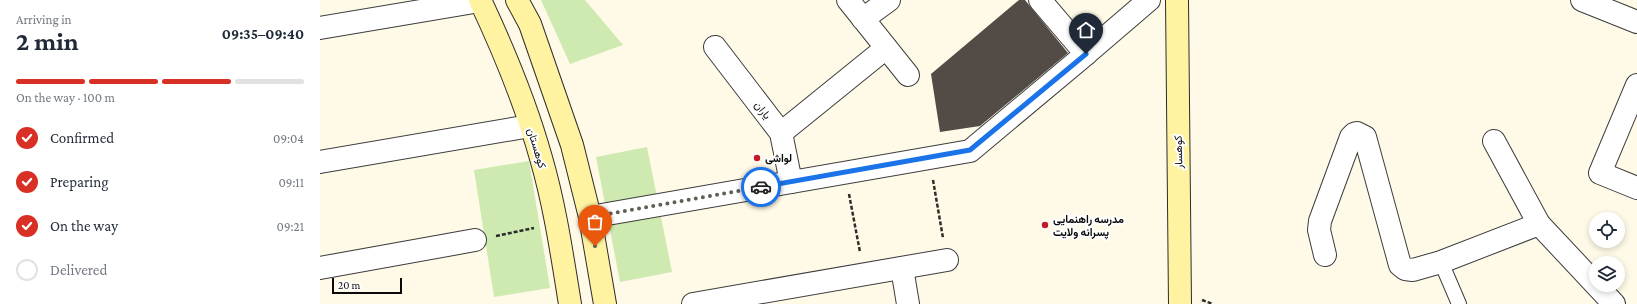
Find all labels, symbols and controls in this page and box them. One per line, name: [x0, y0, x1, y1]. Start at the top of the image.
text: Arriving in: [16, 12, 72, 27]
pin: [1069, 13, 1103, 54]
icon: home: [1075, 19, 1097, 41]
text: 09:35–09:40: [222, 26, 304, 42]
text: 2 min: [16, 27, 79, 56]
text: On the way · 100 m: [16, 90, 115, 105]
street label: یاران: [752, 99, 774, 122]
icon: check: [16, 127, 38, 149]
street label: کوهستان: [524, 127, 549, 170]
text: Confirmed: [50, 130, 114, 146]
text: 09:04: [273, 131, 304, 146]
street label: کوهسار: [1172, 135, 1185, 170]
place label: لواشی: [765, 152, 792, 165]
marker: لواشی: [752, 153, 762, 163]
courier: [741, 167, 781, 207]
icon: check: [16, 171, 38, 193]
text: Preparing: [50, 174, 109, 190]
text: 09:11: [278, 175, 304, 190]
icon: car: [750, 176, 772, 198]
pin: [578, 205, 612, 246]
icon: bag: [584, 211, 606, 233]
map controls: [1589, 212, 1625, 292]
button: locate: [1589, 212, 1625, 248]
place label: مدرسه راهنمایی پسرانه ولایت: [1053, 213, 1124, 240]
icon: check: [16, 215, 38, 237]
text: On the way: [50, 218, 118, 234]
text: 09:21: [277, 219, 304, 234]
marker: مدرسه راهنمایی پسرانه ولایت: [1040, 220, 1050, 230]
button: layers: [1589, 256, 1625, 292]
text: Delivered: [50, 262, 107, 278]
scale bar: [332, 276, 402, 295]
text: 20 m: [338, 279, 360, 291]

